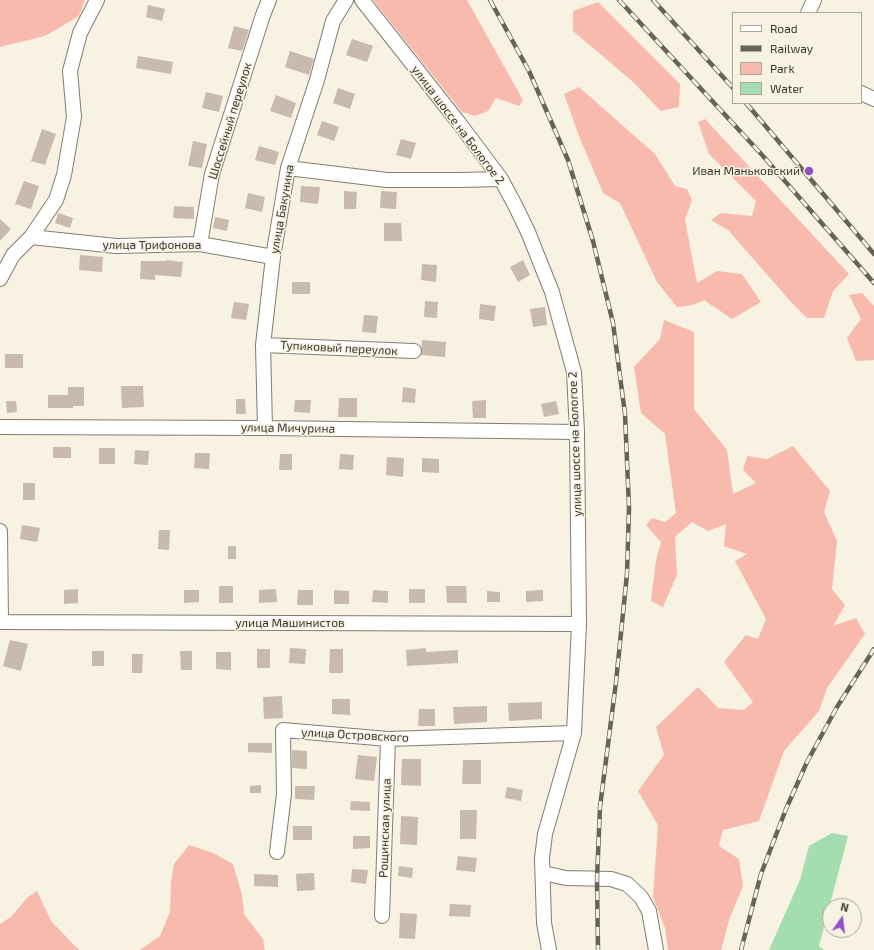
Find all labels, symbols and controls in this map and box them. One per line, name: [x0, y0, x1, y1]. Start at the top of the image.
legend: [732, 12, 862, 104]
text: Road: [770, 21, 798, 35]
text: Railway: [770, 41, 813, 55]
street label: Шоссейный переулок: [205, 61, 255, 181]
text: Park: [770, 61, 795, 75]
street label: улица шоссе на Бологое 2: [408, 63, 508, 187]
text: Water: [770, 81, 804, 95]
street label: улица Бакунина: [267, 163, 297, 255]
place label: Иван Маньковский: [692, 164, 800, 178]
marker: Иван Маньковский: [803, 165, 815, 177]
street label: улица Трифонова: [103, 238, 201, 252]
street label: Тупиковый переулок: [280, 338, 398, 358]
street label: улица шоссе на Бологое 2: [565, 371, 585, 517]
street label: улица Мичурина: [241, 420, 335, 436]
street label: улица Машинистов: [235, 616, 345, 630]
street label: улица Островского: [301, 725, 409, 745]
street label: Рощинская улица: [376, 778, 394, 878]
north arrow: [822, 898, 862, 938]
text: N: [839, 900, 850, 914]

